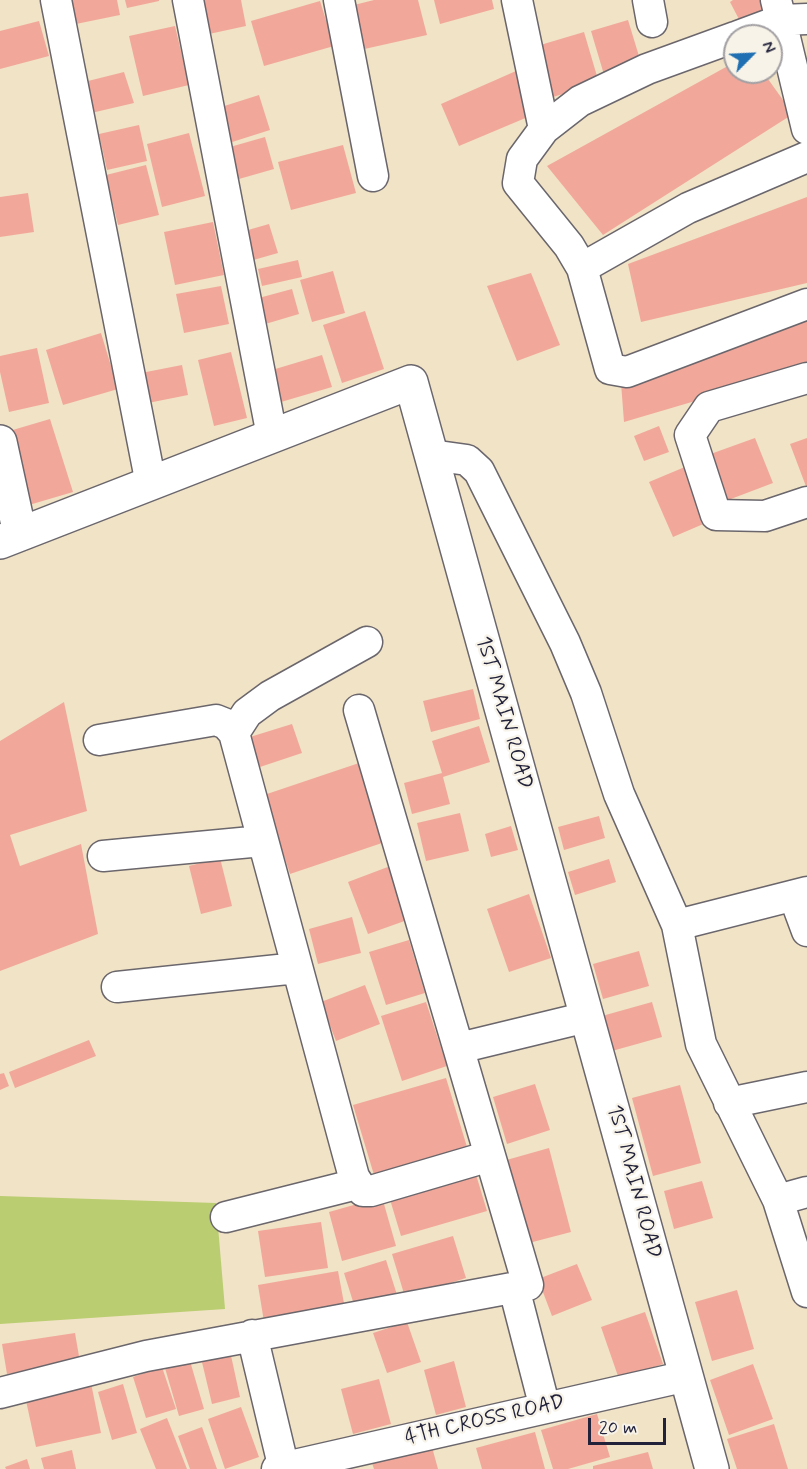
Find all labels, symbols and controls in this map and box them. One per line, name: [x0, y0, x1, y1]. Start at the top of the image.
north arrow: [723, 24, 783, 84]
text: N: [756, 38, 780, 56]
street label: 1ST MAIN ROAD: [469, 634, 537, 792]
street label: 1ST MAIN ROAD: [600, 1102, 666, 1262]
street label: 4TH CROSS ROAD: [403, 1390, 567, 1452]
scale bar: [591, 1406, 669, 1444]
text: 20 m: [599, 1416, 637, 1440]

